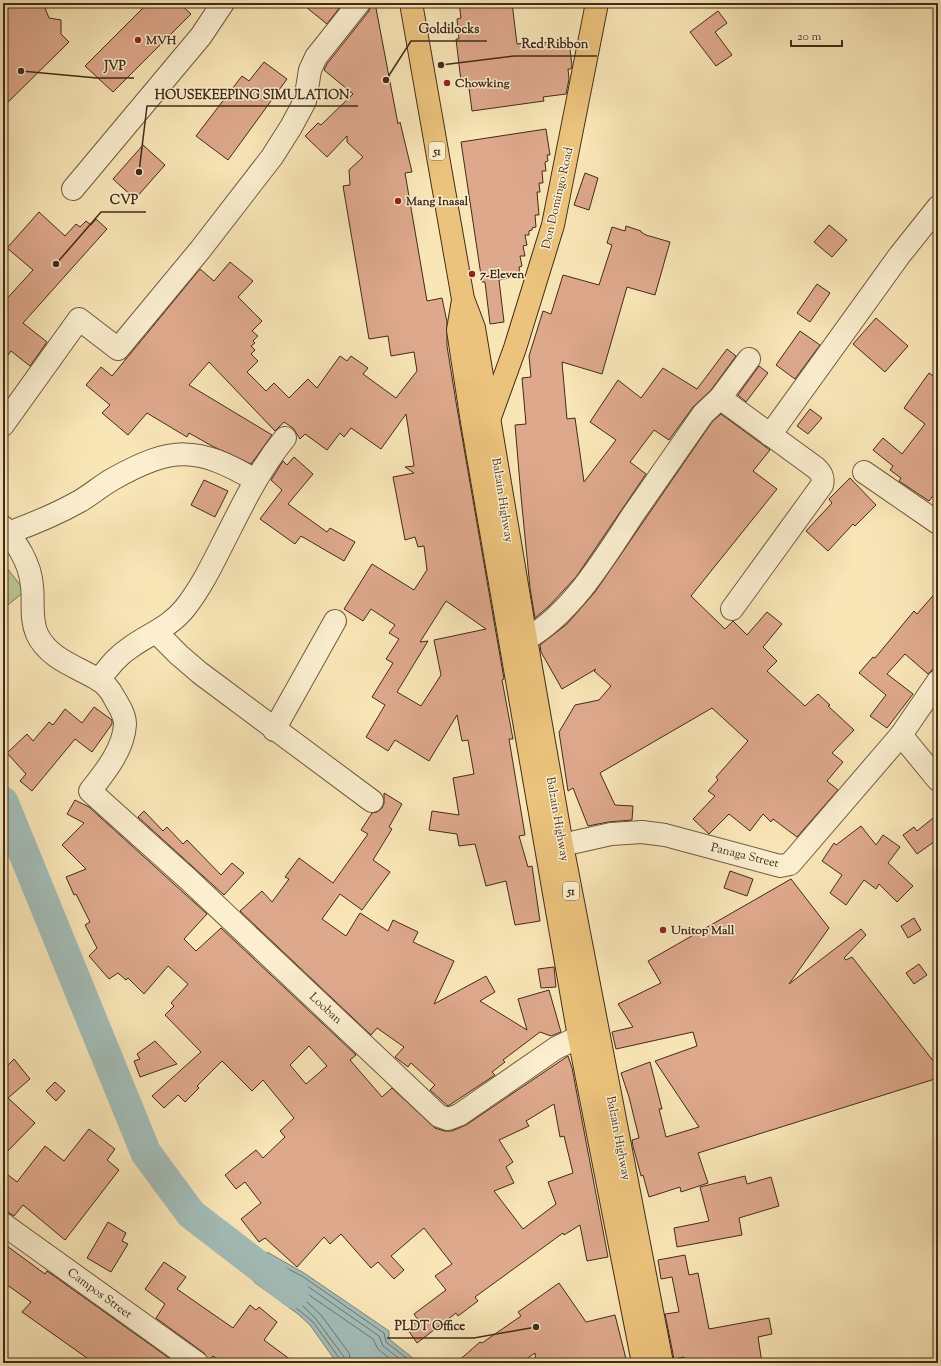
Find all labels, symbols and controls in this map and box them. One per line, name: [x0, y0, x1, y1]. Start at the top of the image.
callout: Goldilocks: [411, 16, 487, 41]
text: Goldilocks: [419, 21, 479, 39]
scale bar: [791, 22, 842, 48]
text: 20 m: [797, 28, 822, 46]
callout: Red Ribbon: [514, 31, 597, 56]
place label: MVH: [145, 32, 177, 50]
marker: MVH: [133, 35, 143, 45]
text: Red Ribbon: [522, 36, 589, 54]
callout: JVP: [97, 53, 134, 78]
text: JVP: [103, 58, 126, 76]
place label: Chowking: [455, 75, 510, 93]
marker: Chowking: [442, 78, 452, 88]
callout: HOUSEKEEPING SIMULATION: [147, 81, 358, 106]
text: HOUSEKEEPING SIMULATION: [155, 87, 350, 105]
road number: 51: [429, 142, 445, 160]
street label: Don Domingo Road: [538, 145, 578, 251]
callout: CVP: [101, 187, 146, 212]
text: CVP: [110, 192, 139, 210]
place label: Mang Inasal: [405, 193, 469, 211]
marker: Mang Inasal: [393, 196, 403, 206]
place label: 7-Eleven: [480, 266, 525, 284]
marker: 7-Eleven: [467, 269, 477, 279]
street label: Balzain Highway: [486, 457, 518, 544]
street label: Balzain Highway: [541, 776, 573, 863]
street label: Panaga Street: [709, 839, 781, 873]
road number: 51: [563, 882, 579, 900]
place label: Unitop Mall: [670, 922, 735, 940]
marker: Unitop Mall: [658, 925, 668, 935]
street label: Looban: [305, 989, 346, 1029]
street label: Balzain Highway: [601, 1095, 635, 1182]
street label: Campos Street: [63, 1264, 136, 1324]
callout: PLDT Office: [387, 1313, 474, 1338]
text: PLDT Office: [395, 1318, 465, 1336]

